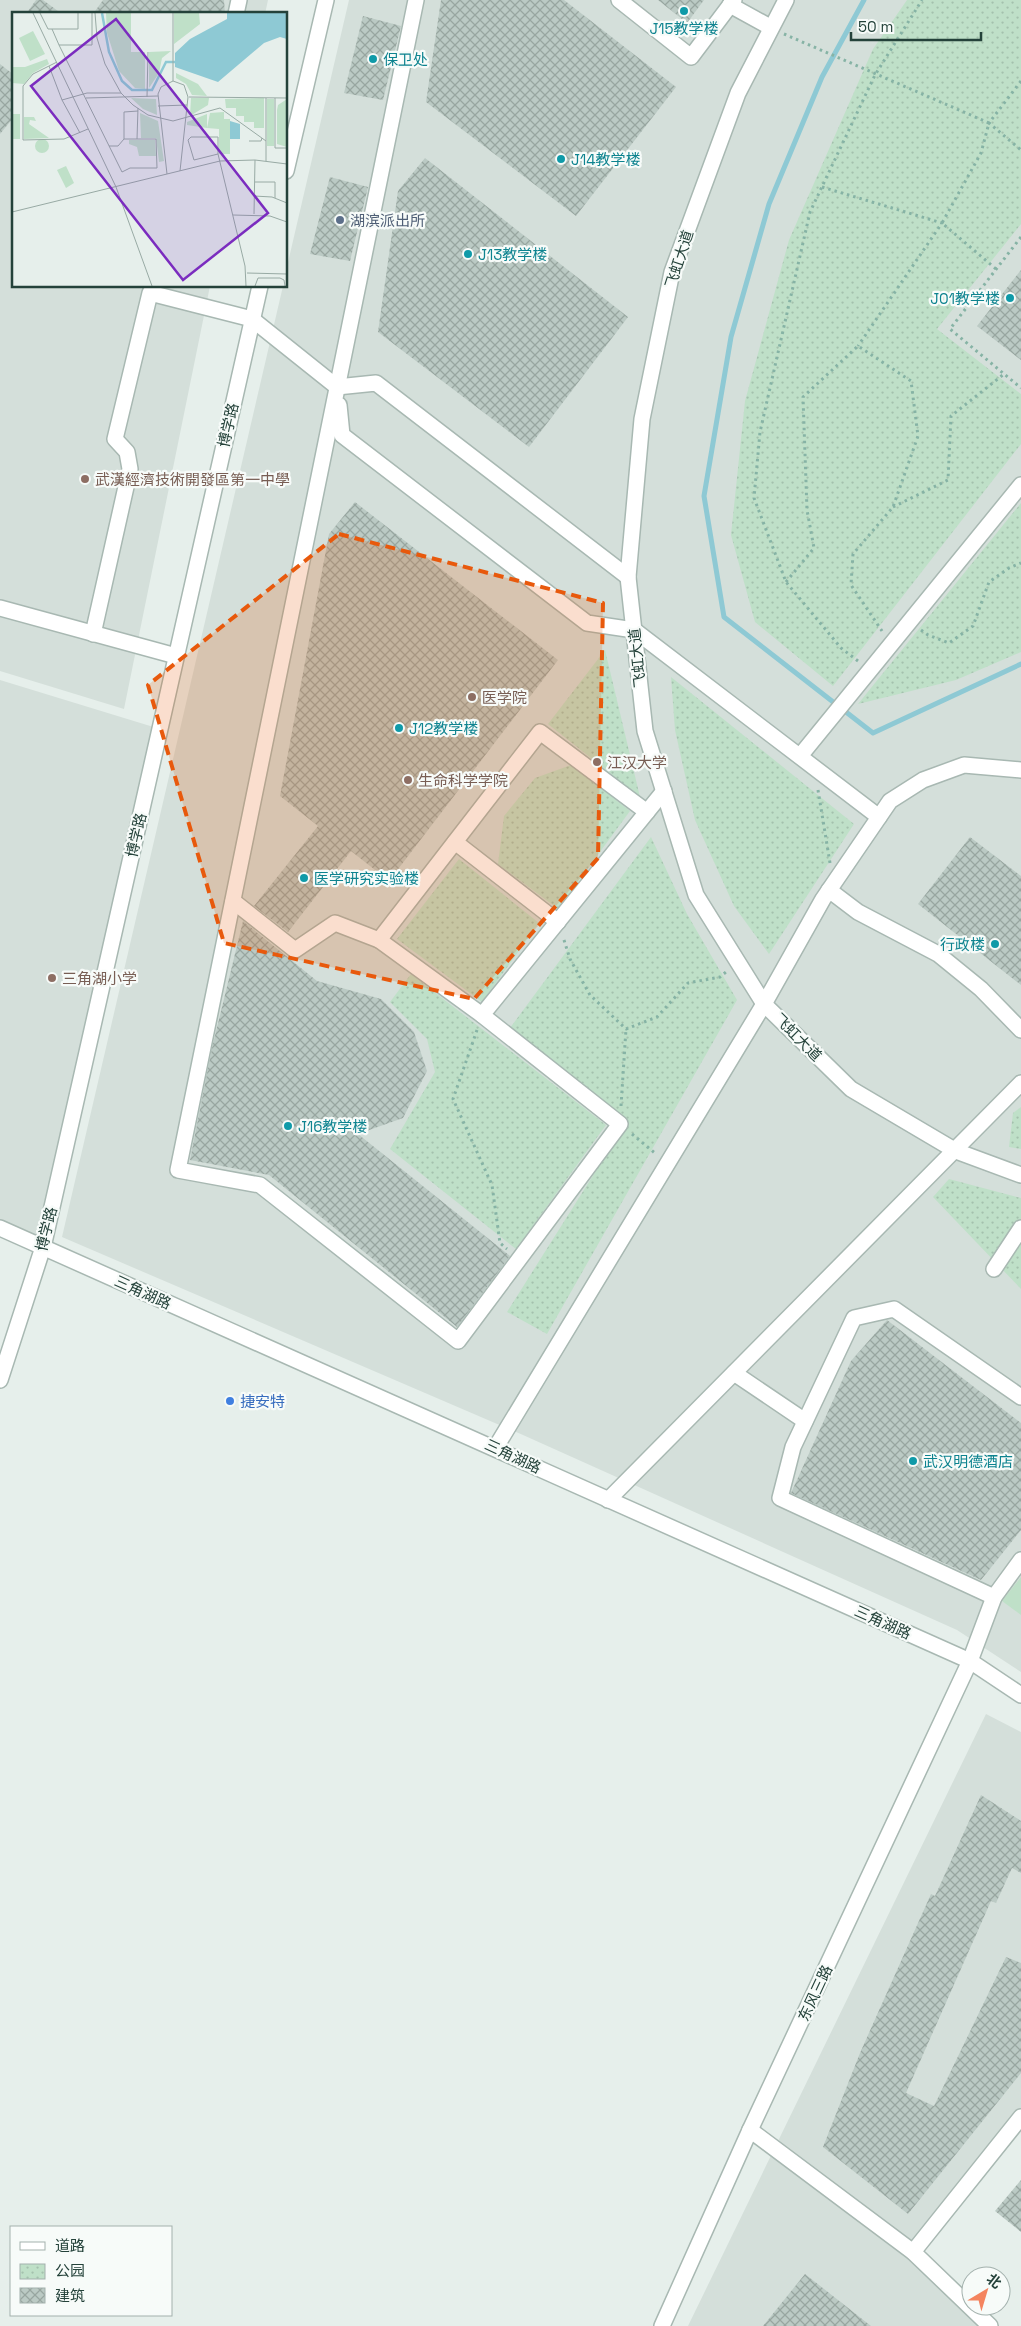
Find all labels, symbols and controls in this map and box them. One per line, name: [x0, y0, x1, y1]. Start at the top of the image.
marker: J15教学楼: [678, 5, 690, 17]
scale bar: [851, 10, 981, 42]
inset map: [12, 12, 288, 288]
text: 50 m: [858, 17, 893, 36]
place label: J15教学楼: [649, 19, 719, 38]
place label: 保卫处: [383, 50, 428, 69]
marker: 保卫处: [367, 53, 379, 65]
place label: J14教学楼: [571, 150, 641, 169]
marker: J14教学楼: [555, 153, 567, 165]
place label: 湖滨派出所: [350, 211, 425, 230]
marker: 湖滨派出所: [334, 214, 346, 226]
street label: 飞虹大道: [661, 228, 697, 290]
place label: J13教学楼: [478, 245, 547, 264]
marker: J13教学楼: [462, 248, 474, 260]
place label: J01教学楼: [930, 289, 1000, 308]
marker: J01教学楼: [1004, 292, 1016, 304]
street label: 博学路: [214, 401, 242, 449]
place label: 武漢經濟技術開發區第一中學: [95, 470, 290, 489]
marker: 武漢經濟技術開發區第一中學: [79, 473, 91, 485]
street label: 飞虹大道: [624, 627, 650, 689]
place label: 医学院: [482, 688, 527, 707]
marker: 医学院: [466, 691, 478, 703]
place label: J12教学楼: [409, 719, 478, 738]
marker: J12教学楼: [393, 722, 405, 734]
place label: 江汉大学: [607, 753, 667, 772]
marker: 江汉大学: [591, 756, 603, 768]
place label: 生命科学学院: [418, 771, 508, 790]
marker: 生命科学学院: [402, 774, 414, 786]
street label: 博学路: [122, 811, 150, 859]
place label: 医学研究实验楼: [314, 869, 419, 888]
marker: 医学研究实验楼: [298, 872, 310, 884]
place label: 行政楼: [940, 935, 985, 954]
marker: 行政楼: [989, 938, 1001, 950]
place label: 三角湖小学: [62, 969, 137, 988]
marker: 三角湖小学: [46, 972, 58, 984]
street label: 飞虹大道: [770, 1009, 826, 1065]
place label: J16教学楼: [298, 1117, 367, 1136]
marker: J16教学楼: [282, 1120, 294, 1132]
street label: 博学路: [31, 1205, 61, 1253]
street label: 三角湖路: [112, 1271, 174, 1313]
place label: 捷安特: [240, 1392, 285, 1411]
marker: 捷安特: [224, 1395, 236, 1407]
street label: 三角湖路: [482, 1435, 544, 1477]
place label: 武汉明德酒店: [923, 1452, 1013, 1471]
marker: 武汉明德酒店: [907, 1455, 919, 1467]
street label: 三角湖路: [852, 1601, 914, 1643]
street label: 东风三路: [794, 1962, 836, 2024]
legend: [10, 2226, 172, 2316]
text: 道路: [55, 2236, 85, 2255]
text: 公园: [55, 2261, 85, 2280]
north arrow: [961, 2266, 1011, 2316]
text: 北: [983, 2269, 1005, 2292]
text: 建筑: [55, 2286, 85, 2305]

